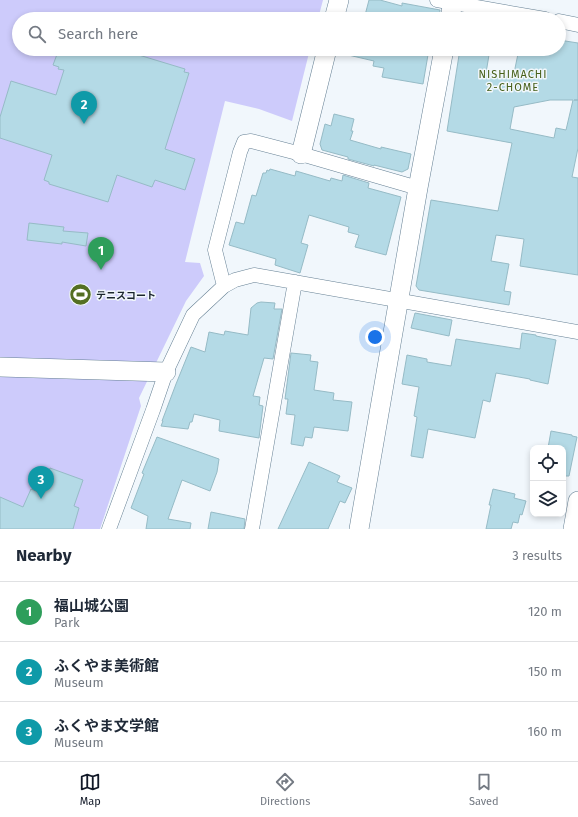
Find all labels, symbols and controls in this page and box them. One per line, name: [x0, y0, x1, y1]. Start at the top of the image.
search box: [12, 12, 566, 56]
icon: search: [26, 23, 48, 45]
text: Search here: [58, 25, 138, 43]
district label: NISHIMACHI 2-CHOME: [478, 68, 548, 94]
pin: 2: [71, 91, 97, 124]
pin: 1: [88, 237, 114, 270]
sports icon: テニスコート: [67, 282, 93, 308]
place label: テニスコート: [96, 290, 156, 302]
your location: [365, 327, 385, 347]
map controls: [530, 445, 566, 517]
button: locate: [530, 445, 566, 481]
pin: 3: [28, 466, 54, 499]
button: layers: [530, 481, 566, 517]
text: Nearby: [16, 545, 71, 566]
text: 3 results: [512, 548, 562, 563]
text: 福山城公園: [54, 597, 129, 615]
text: 1: [26, 604, 32, 619]
text: 120 m: [528, 604, 562, 619]
text: Park: [54, 615, 80, 630]
text: ふくやま美術館: [54, 657, 159, 675]
text: 2: [26, 664, 32, 679]
text: 150 m: [528, 664, 562, 679]
text: Museum: [54, 675, 104, 690]
text: ふくやま文学館: [54, 717, 159, 735]
text: 3: [26, 724, 32, 739]
text: 160 m: [528, 724, 562, 739]
text: Museum: [54, 735, 104, 750]
tab: Map: [79, 771, 101, 808]
tab: Directions: [260, 771, 310, 808]
tab: Saved: [469, 771, 499, 808]

